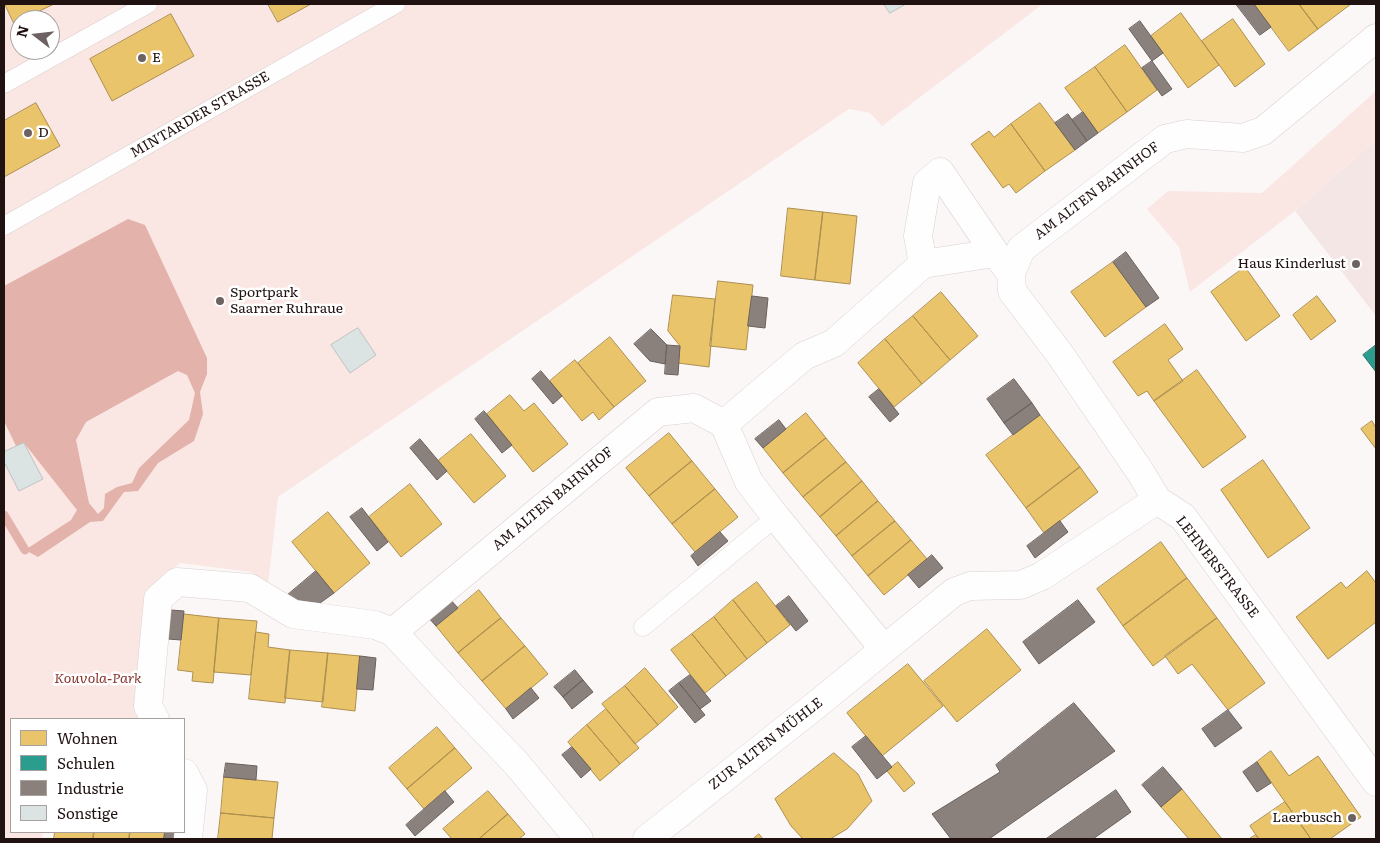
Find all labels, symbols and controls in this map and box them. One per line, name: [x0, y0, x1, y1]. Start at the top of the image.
north arrow: [10, 10, 60, 60]
text: N: [10, 23, 33, 40]
place label: E: [152, 50, 161, 66]
marker: E: [136, 52, 148, 64]
street label: MINTARDER STRASSE: [127, 68, 273, 162]
place label: D: [38, 125, 49, 141]
marker: D: [22, 127, 34, 139]
street label: AM ALTEN BAHNHOF: [1031, 139, 1163, 243]
place label: Haus Kinderlust: [1238, 256, 1346, 272]
marker: Haus Kinderlust: [1350, 258, 1362, 270]
place label: Sportpark Saarner Ruhraue: [230, 285, 343, 318]
marker: Sportpark Saarner Ruhraue: [214, 295, 226, 307]
street label: AM ALTEN BAHNHOF: [489, 444, 617, 554]
street label: LEHNERSTRASSE: [1172, 513, 1262, 621]
park label: Kouvola-Park: [54, 671, 142, 687]
street label: ZUR ALTEN MÜHLE: [706, 694, 826, 794]
legend: [10, 718, 185, 833]
text: Wohnen: [57, 726, 118, 749]
text: Schulen: [57, 751, 115, 774]
text: Industrie: [57, 776, 124, 799]
text: Sonstige: [57, 801, 118, 824]
place label: Laerbusch: [1272, 810, 1342, 826]
marker: Laerbusch: [1346, 812, 1358, 824]

